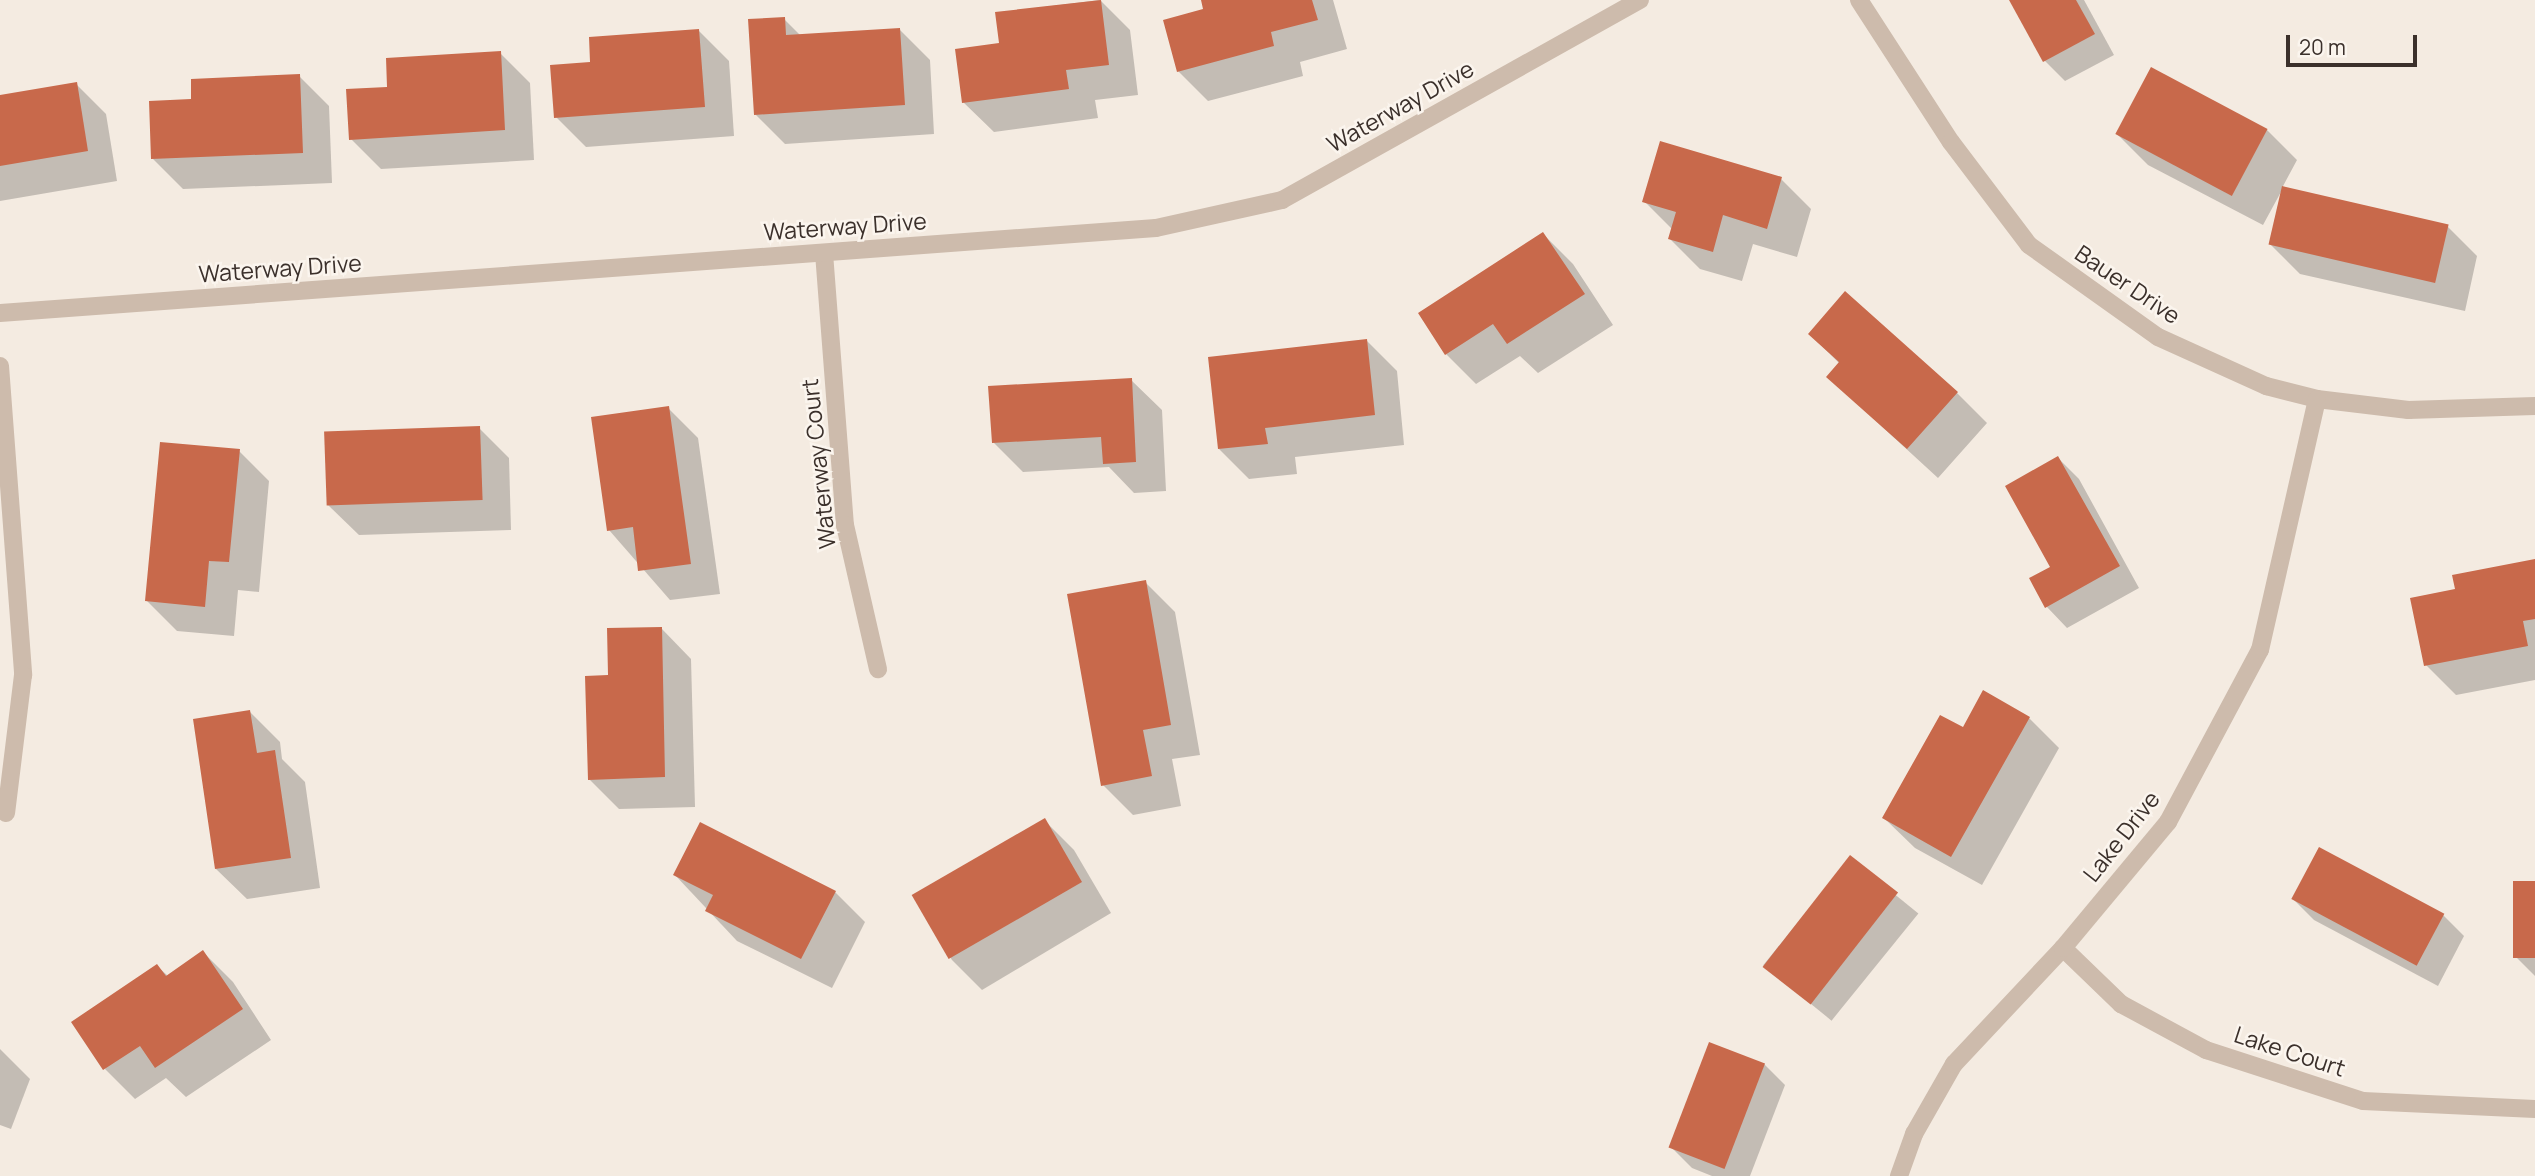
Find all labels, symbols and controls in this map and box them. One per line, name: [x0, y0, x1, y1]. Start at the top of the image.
scale bar: [2290, 21, 2421, 65]
text: 20 m: [2299, 33, 2346, 61]
street label: Waterway Drive: [1322, 54, 1478, 158]
street label: Waterway Drive: [763, 207, 927, 245]
street label: Bauer Drive: [2070, 239, 2186, 329]
street label: Waterway Drive: [198, 249, 362, 287]
street label: Waterway Court: [795, 378, 841, 550]
street label: Lake Drive: [2077, 785, 2165, 887]
street label: Lake Court: [2231, 1020, 2349, 1082]

